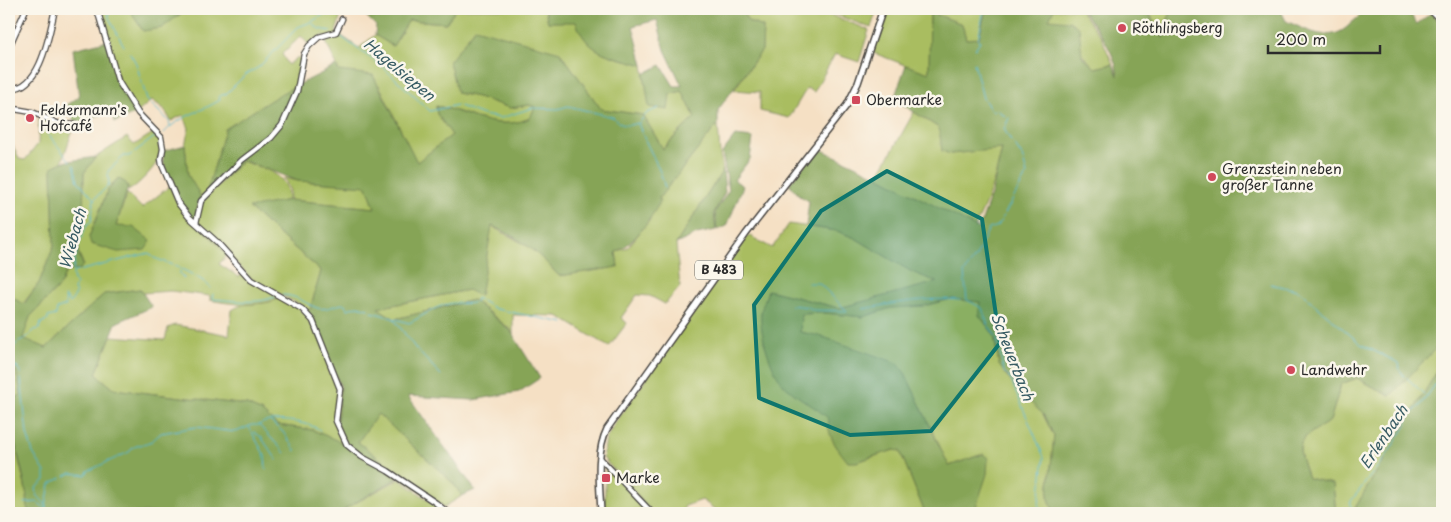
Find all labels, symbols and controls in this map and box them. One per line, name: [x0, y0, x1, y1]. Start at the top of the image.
place label: Röthlingsberg: [1132, 17, 1223, 38]
marker: Röthlingsberg: [1116, 22, 1128, 34]
scale bar: [1268, 22, 1381, 54]
text: 200 m: [1276, 27, 1326, 50]
water label: Hagelsiepen: [359, 32, 441, 106]
place label: Obermarke: [866, 89, 942, 110]
marker: Obermarke: [850, 94, 862, 106]
place label: Feldermann's Hofcafé: [40, 99, 127, 136]
marker: Feldermann's Hofcafé: [24, 112, 36, 124]
place label: Grenzstein neben großer Tanne: [1222, 158, 1342, 195]
marker: Grenzstein neben großer Tanne: [1206, 171, 1218, 183]
water label: Wiebach: [52, 206, 91, 271]
road number: B 483: [695, 260, 743, 280]
water label: Scheuerbach: [986, 309, 1041, 404]
place label: Landwehr: [1301, 359, 1368, 380]
marker: Landwehr: [1285, 364, 1297, 376]
water label: Erlenbach: [1353, 400, 1413, 473]
place label: Marke: [616, 467, 660, 488]
marker: Marke: [600, 472, 612, 484]

